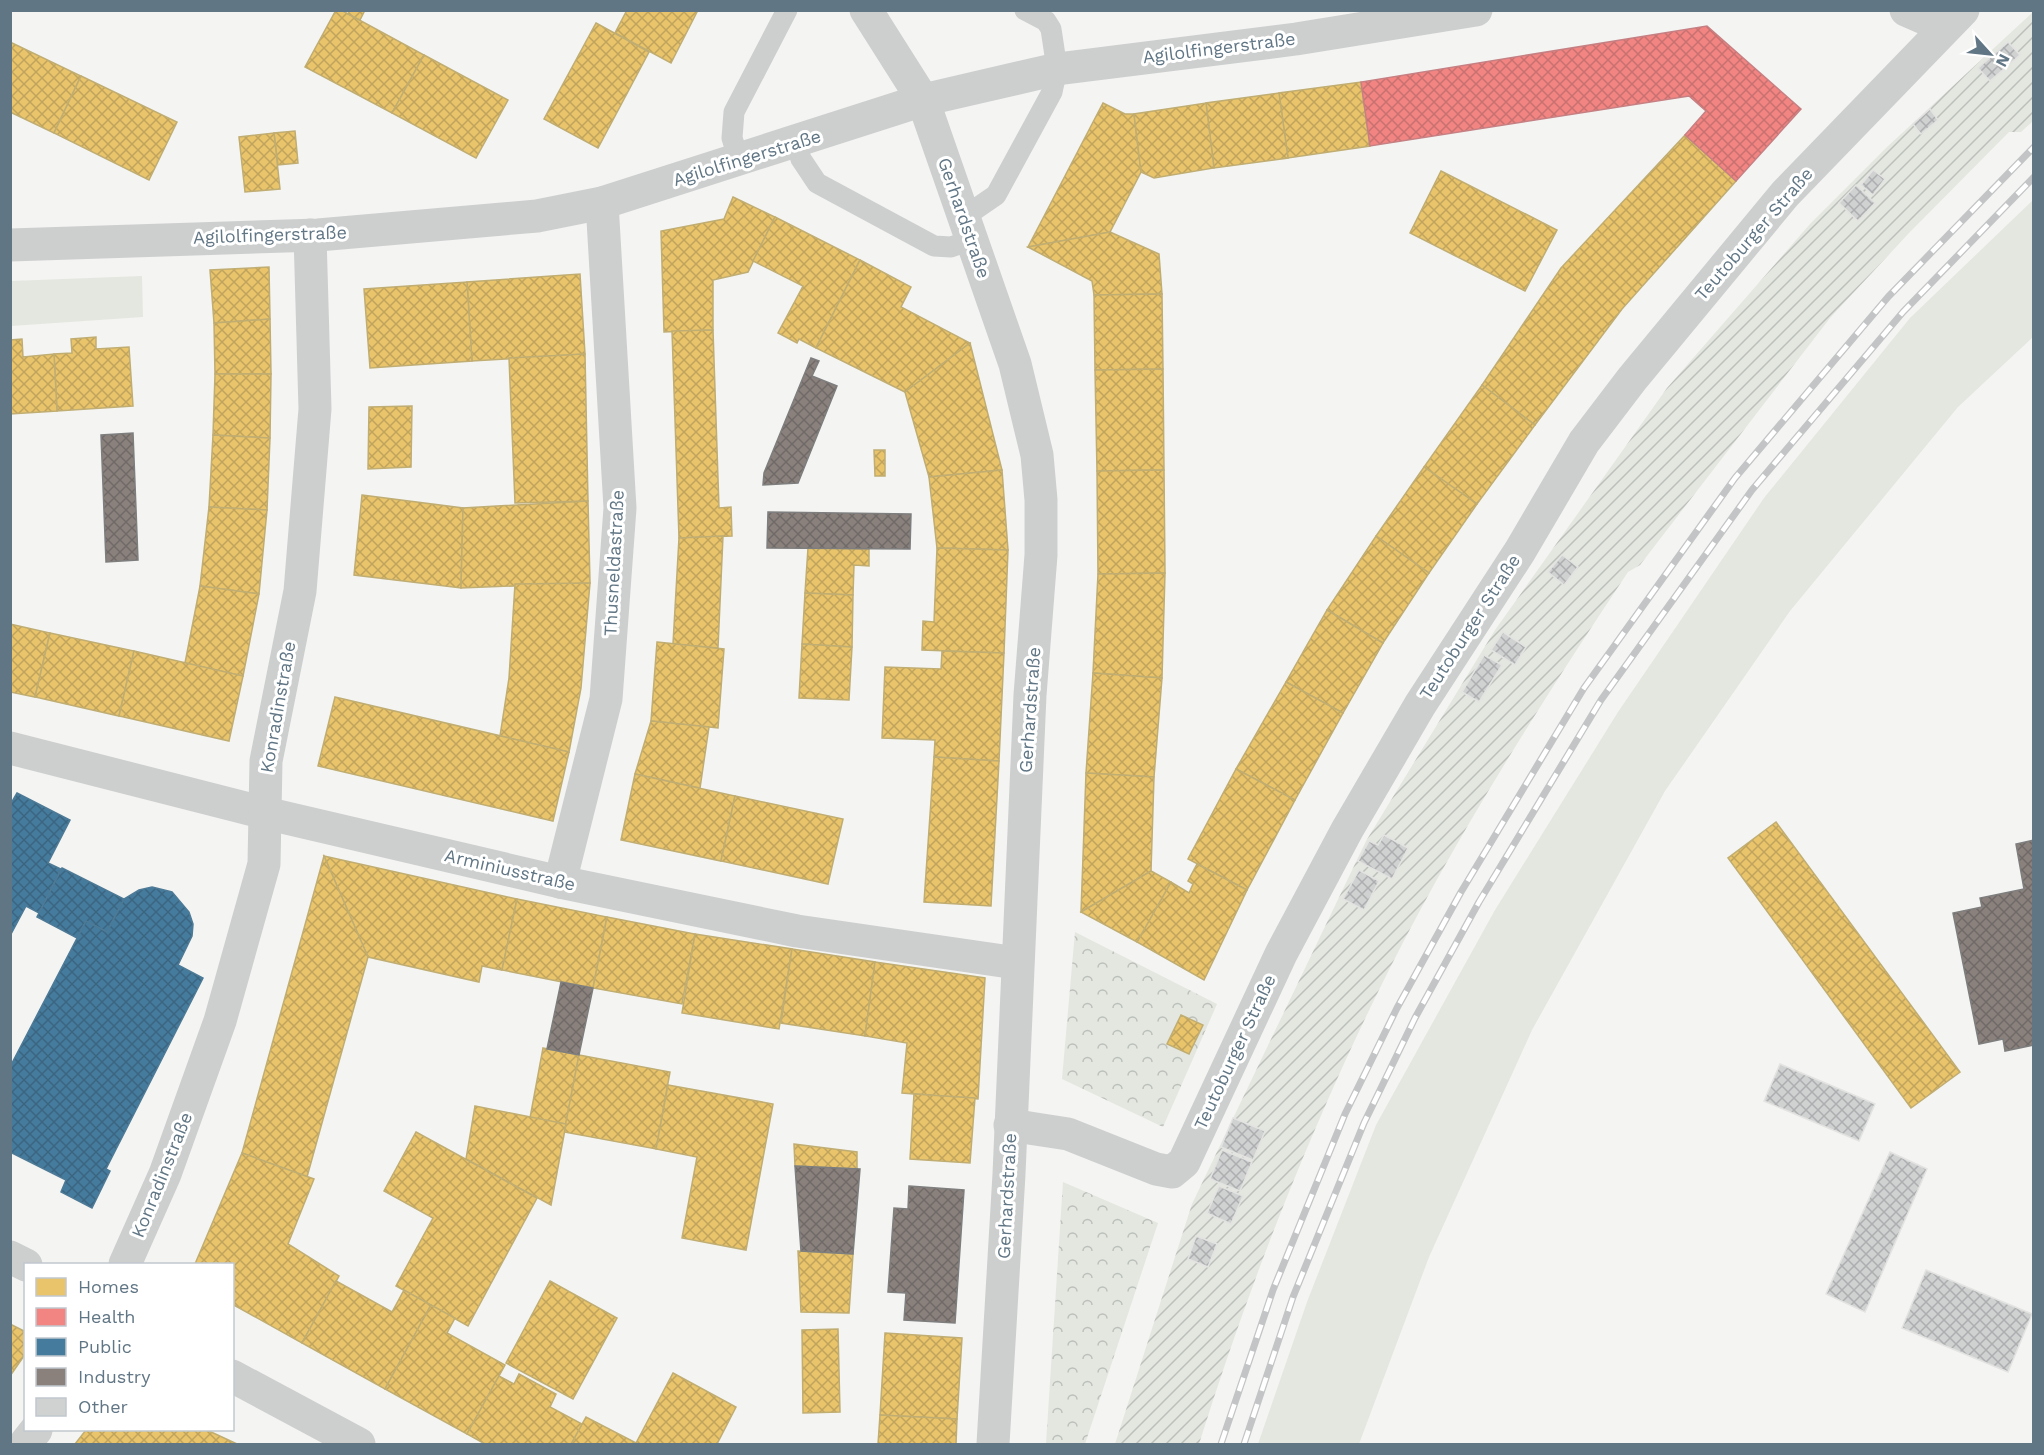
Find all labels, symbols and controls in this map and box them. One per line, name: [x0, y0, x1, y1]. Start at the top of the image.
north arrow: [1960, 24, 2020, 84]
street label: Agilolfingerstraße: [1141, 28, 1297, 67]
text: N: [1992, 51, 2014, 70]
street label: Agilolfingerstraße: [670, 125, 823, 190]
street label: Gerhardstraße: [934, 155, 995, 281]
street label: Teutoburger Straße: [1690, 163, 1817, 304]
street label: Agilolfingerstraße: [193, 221, 347, 248]
street label: Thusneldastraße: [599, 489, 628, 637]
street label: Teutoburger Straße: [1415, 550, 1524, 703]
street label: Konradinstraße: [256, 639, 299, 774]
street label: Gerhardstraße: [1015, 646, 1044, 774]
street label: Arminiusstraße: [443, 844, 578, 895]
street label: Teutoburger Straße: [1189, 971, 1280, 1133]
street label: Konradinstraße: [127, 1109, 196, 1241]
street label: Gerhardstraße: [993, 1132, 1020, 1260]
legend: [24, 1263, 234, 1431]
text: Homes: [78, 1276, 139, 1297]
text: Health: [78, 1306, 135, 1327]
text: Public: [78, 1336, 132, 1357]
text: Industry: [78, 1366, 151, 1387]
text: Other: [78, 1396, 128, 1417]

